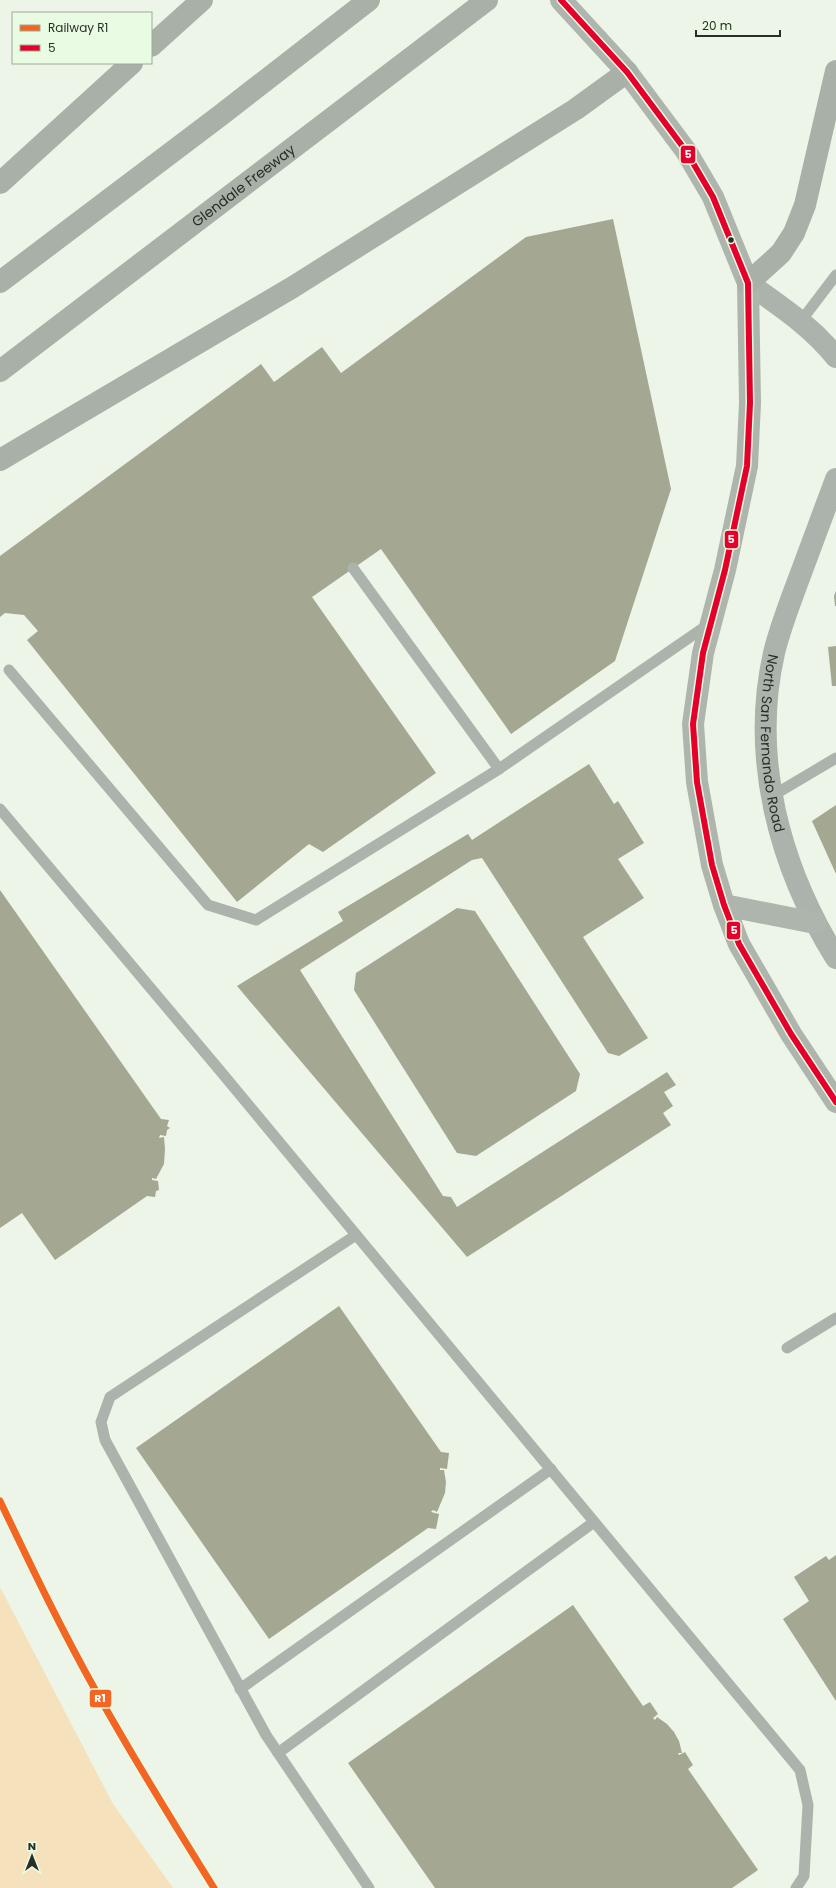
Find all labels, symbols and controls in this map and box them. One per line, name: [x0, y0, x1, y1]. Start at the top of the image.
legend: [12, 12, 152, 64]
scale bar: [696, 12, 780, 38]
text: 20 m: [702, 17, 732, 34]
text: Railway R1: [48, 19, 108, 36]
text: 5: [48, 39, 56, 56]
street label: Glendale Freeway: [187, 140, 299, 232]
line badge: 5: [680, 145, 696, 164]
text: 5: [684, 146, 692, 162]
unlabelled marker: [726, 235, 736, 245]
line badge: 5: [724, 530, 739, 549]
text: 5: [727, 531, 735, 547]
street label: North San Fernando Road: [756, 653, 790, 834]
line badge: 5: [726, 921, 741, 940]
text: 5: [730, 922, 738, 938]
line badge: R1: [89, 1689, 112, 1708]
text: R1: [94, 1690, 106, 1706]
north arrow: [12, 1836, 52, 1876]
text: N: [28, 1838, 36, 1854]

